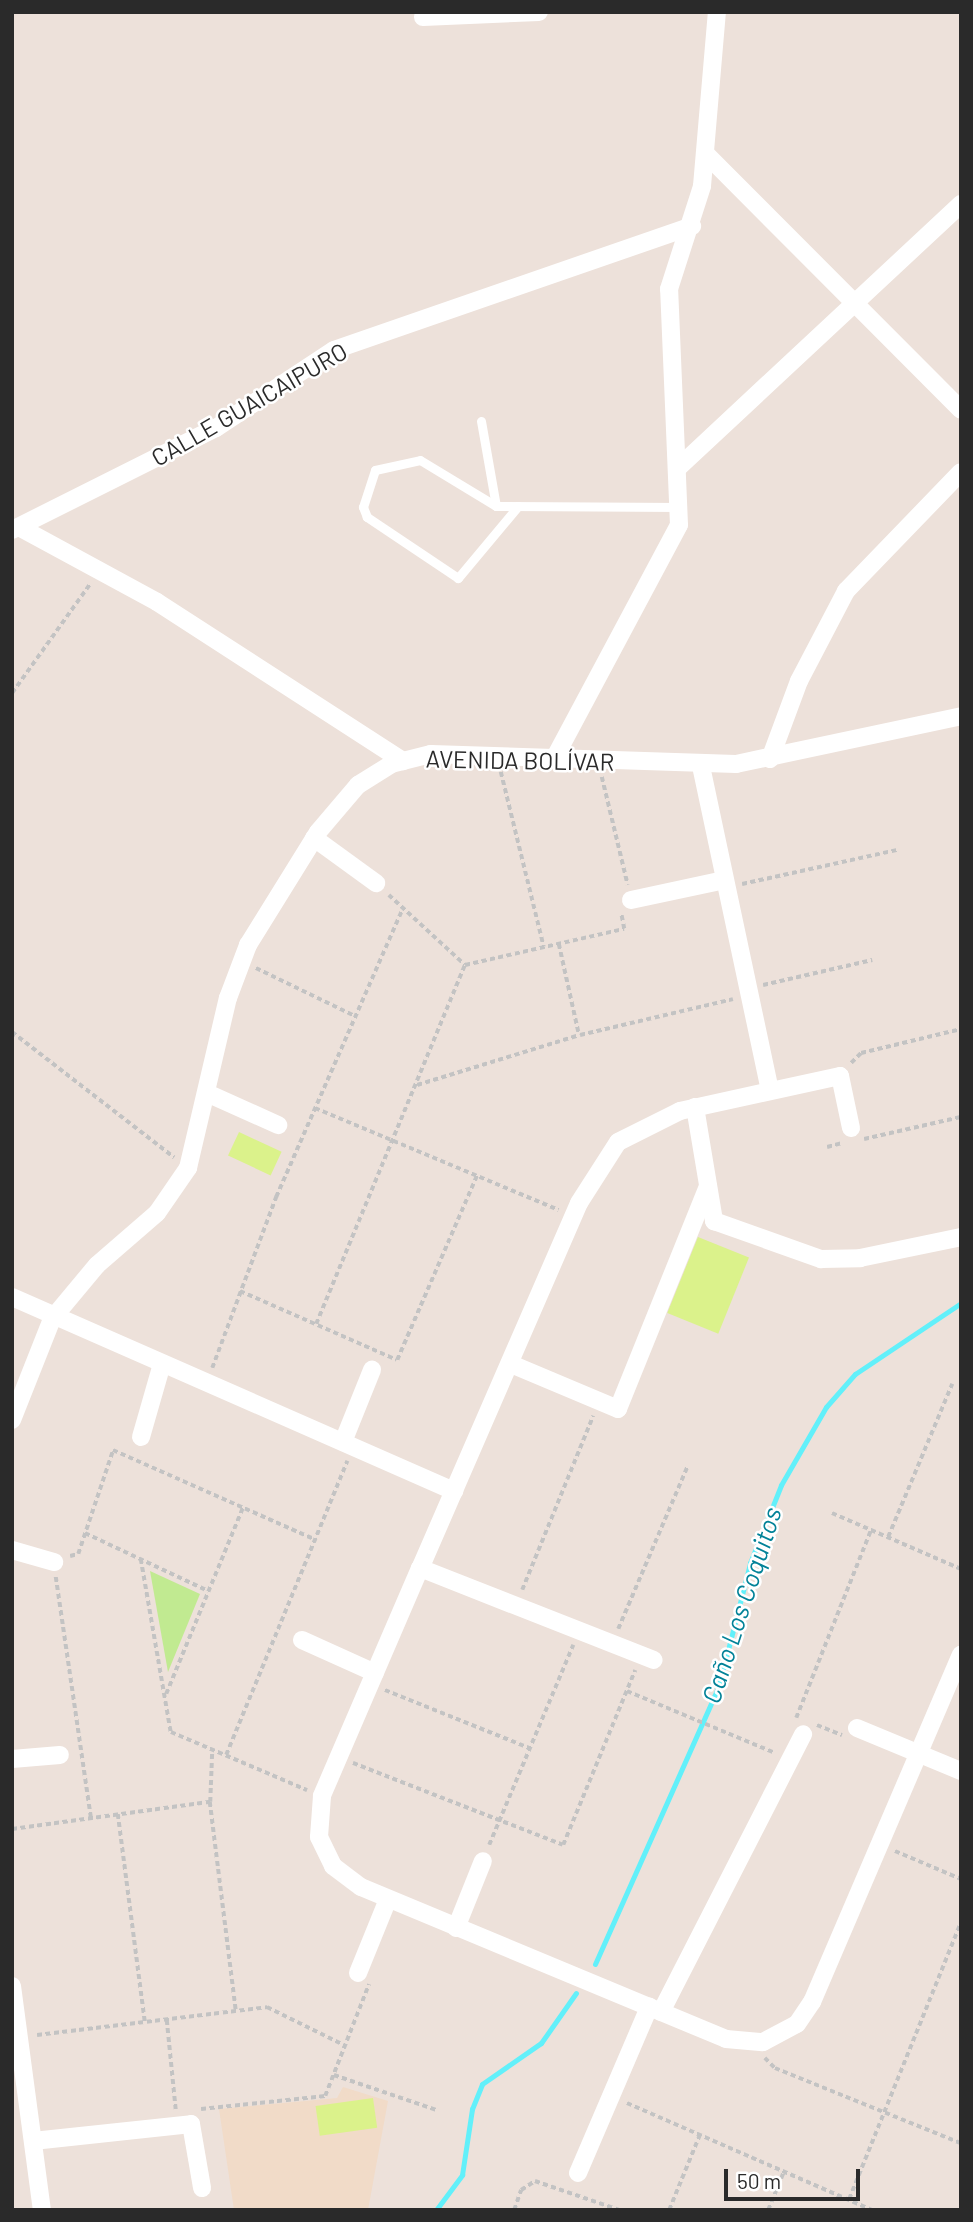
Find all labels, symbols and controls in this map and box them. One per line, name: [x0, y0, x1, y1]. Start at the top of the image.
street label: CALLE GUAICAIPURO: [146, 336, 352, 472]
street label: AVENIDA BOLÍVAR: [425, 744, 615, 776]
water label: Caño Los Coquitos: [695, 1503, 787, 1707]
scale bar: [728, 2156, 864, 2200]
text: 50 m: [737, 2168, 781, 2193]

